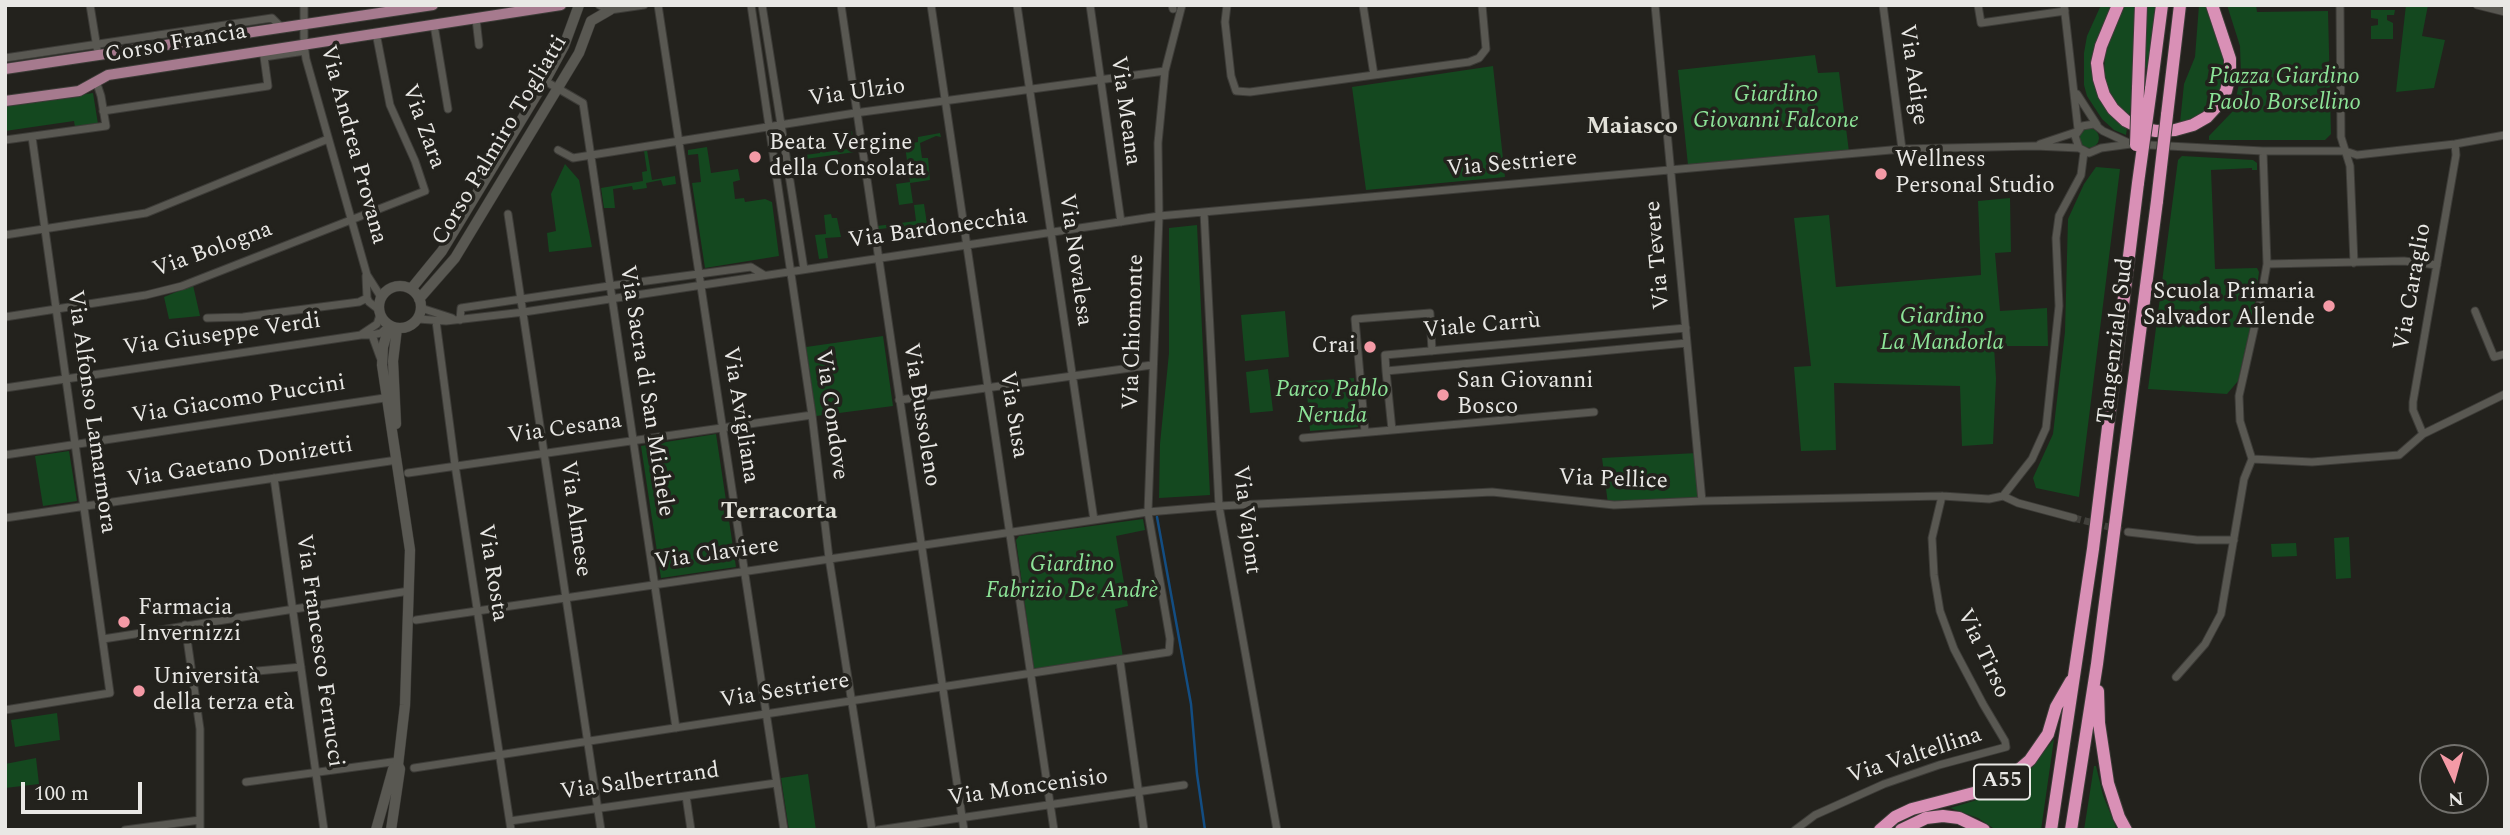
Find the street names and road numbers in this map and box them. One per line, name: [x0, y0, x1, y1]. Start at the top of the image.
street label: Corso Francia: [103, 19, 249, 71]
street label: Via Adige: [1891, 23, 1933, 127]
street label: Corso Palmiro Togliatti: [427, 31, 575, 251]
street label: Via Andrea Provana: [312, 42, 392, 248]
street label: Via Meana: [1103, 54, 1145, 168]
street label: Via Ulzio: [807, 74, 907, 114]
street label: Via Zara: [394, 81, 450, 173]
street label: Via Sestriere: [1446, 146, 1578, 184]
street label: Via Novalesa: [1051, 192, 1097, 328]
street label: Via Tevere: [1640, 199, 1678, 311]
street label: Via Bardonecchia: [847, 204, 1029, 256]
street label: Via Bologna: [150, 217, 276, 285]
street label: Via Caraglio: [2389, 221, 2439, 353]
street label: Via Chiomonte: [1118, 254, 1152, 410]
street label: Tangenziale Sud: [2093, 257, 2141, 425]
street label: Via Sacra di San Michele: [611, 263, 679, 519]
street label: Via Alfonso Lamarmora: [59, 289, 121, 535]
street label: Via Giuseppe Verdi: [121, 308, 323, 364]
street label: Viale Carrù: [1422, 308, 1542, 346]
street label: Via Bussoleno: [895, 341, 945, 489]
street label: Via Avigliana: [715, 345, 763, 485]
street label: Via Condove: [807, 348, 853, 482]
street label: Via Giacomo Puccini: [130, 370, 348, 432]
street label: Via Susa: [992, 370, 1032, 460]
street label: Via Cesana: [506, 408, 624, 452]
street label: Via Gaetano Donizetti: [125, 433, 355, 495]
street label: Via Almese: [552, 459, 596, 579]
street label: Via Vajont: [1225, 464, 1265, 576]
street label: Via Pellice: [1558, 465, 1668, 497]
street label: Via Rosta: [470, 522, 512, 624]
street label: Via Francesco Ferrucci: [288, 533, 348, 769]
street label: Via Claviere: [653, 533, 781, 577]
street label: Via Tirso: [1949, 605, 2015, 703]
street label: Via Sestriere: [718, 668, 852, 716]
street label: Via Valtellina: [1844, 722, 1986, 792]
street label: Via Salbertrand: [559, 758, 721, 808]
street label: Via Moncenisio: [946, 764, 1110, 814]
road number: A55: [1974, 764, 2030, 800]

